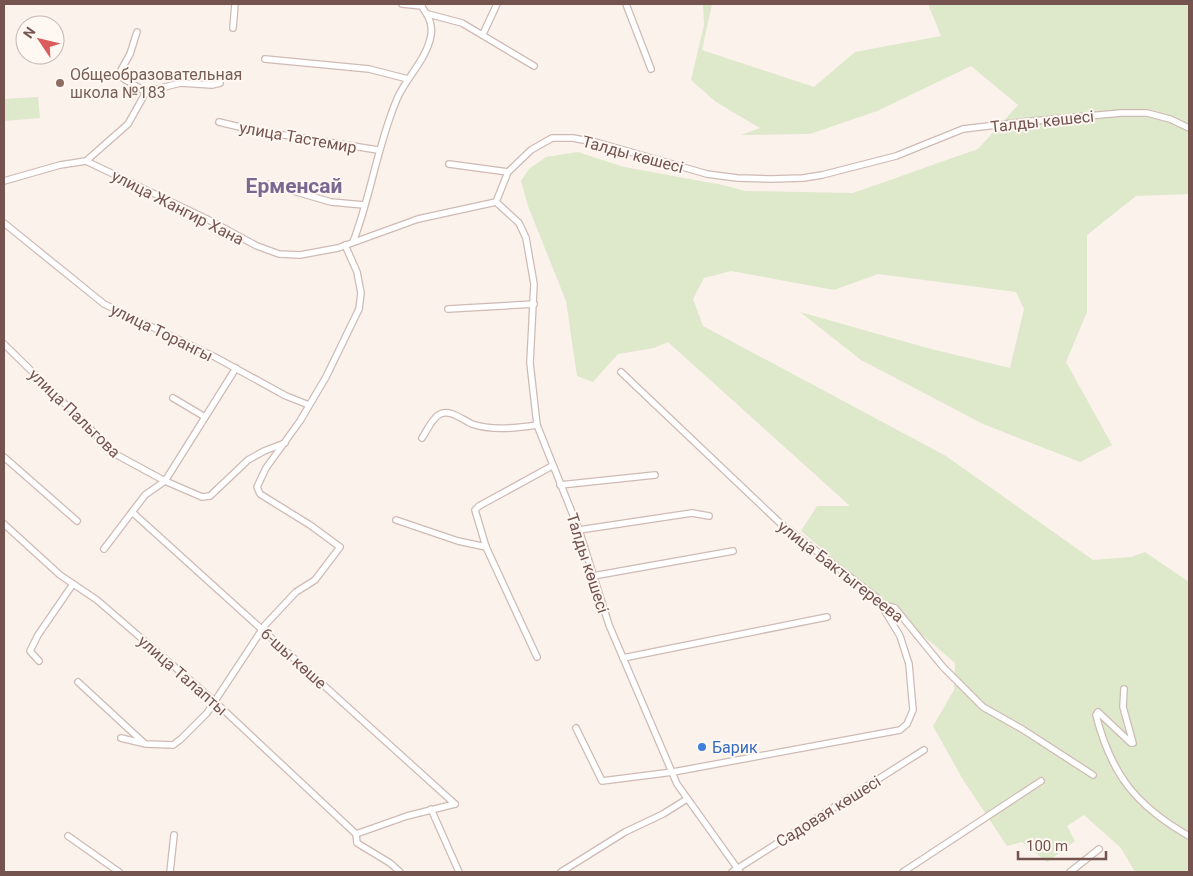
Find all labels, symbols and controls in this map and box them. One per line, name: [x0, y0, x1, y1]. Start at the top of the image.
north arrow: [15, 15, 65, 65]
text: N: [20, 24, 39, 41]
place label: Общеобразовательная школа №183: [70, 65, 242, 102]
marker: Общеобразовательная школа №183: [54, 77, 66, 89]
street label: Талды көшесі: [989, 107, 1095, 136]
street label: улица Тастемир: [238, 118, 358, 157]
street label: Талды көшесі: [580, 132, 686, 177]
street label: улица Жангир Хана: [108, 166, 247, 249]
district label: Ерменсай: [246, 174, 342, 198]
street label: улица Торангы: [107, 299, 216, 365]
street label: улица Пальгова: [25, 365, 124, 462]
street label: Талды көшесі: [562, 511, 613, 616]
street label: улица Бактыгереева: [774, 516, 907, 626]
street label: 6-шы көше: [257, 624, 330, 693]
street label: улица Талапты: [134, 631, 231, 719]
place label: Барик: [712, 738, 758, 757]
marker: Барик: [696, 741, 708, 753]
street label: Садовая көшесі: [772, 772, 884, 851]
scale bar: [1018, 828, 1106, 860]
text: 100 m: [1026, 837, 1068, 855]

